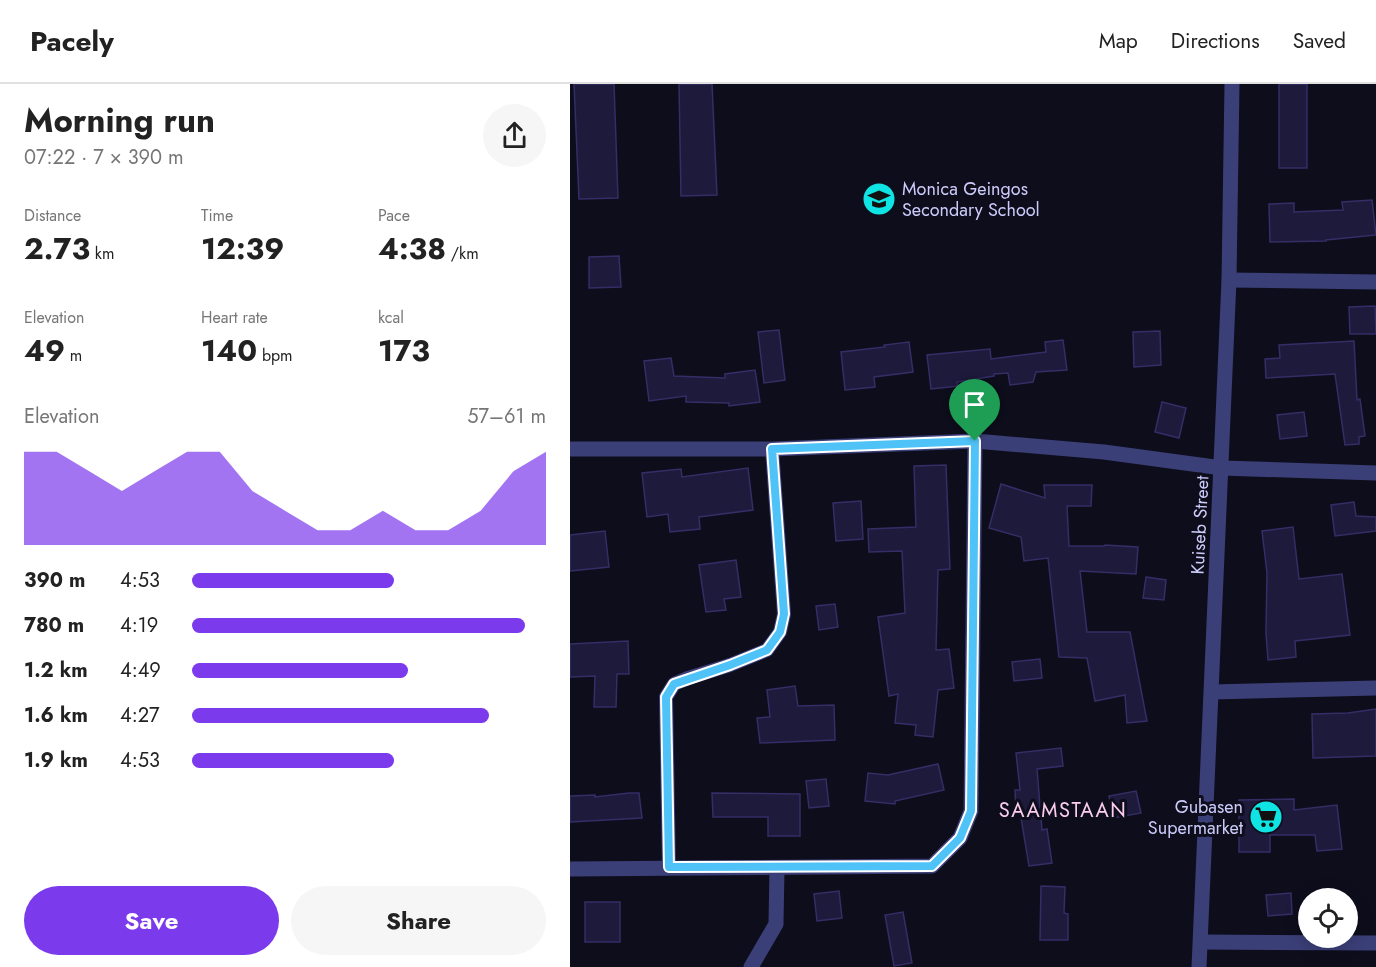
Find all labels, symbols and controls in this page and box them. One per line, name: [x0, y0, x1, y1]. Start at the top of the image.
text: Pacely: [30, 21, 114, 62]
text: Map: [1099, 26, 1138, 56]
text: Directions: [1171, 26, 1260, 56]
text: Saved: [1293, 26, 1346, 56]
text: Morning run: [24, 97, 215, 144]
button: share: [483, 104, 546, 167]
text: 07:22 · 7 × 390 m: [24, 143, 184, 172]
place label: Monica Geingos Secondary School: [902, 176, 1040, 223]
school or university icon: Monica Geingos Secondary School: [861, 181, 897, 217]
text: Distance: [24, 204, 81, 227]
text: Time: [201, 204, 233, 227]
text: Pace: [378, 204, 410, 227]
text: 2.73: [24, 227, 90, 270]
text: 12:39: [201, 227, 284, 270]
text: 4:38: [378, 227, 446, 270]
text: km: [90, 242, 114, 265]
text: /km: [446, 242, 479, 265]
text: Elevation: [24, 306, 84, 329]
text: Heart rate: [201, 306, 268, 329]
text: kcal: [378, 306, 404, 329]
text: 49: [24, 329, 65, 372]
text: 140: [201, 329, 257, 372]
text: 173: [378, 329, 430, 372]
text: m: [65, 344, 82, 367]
text: bpm: [257, 344, 293, 367]
pin: [949, 379, 1000, 441]
icon: arrive: [958, 388, 991, 421]
text: Elevation: [24, 402, 99, 431]
text: 57–61 m: [467, 402, 546, 431]
street label: Kuiseb Street: [1184, 474, 1216, 575]
text: 390 m: [24, 566, 85, 595]
text: 4:53: [120, 566, 160, 595]
text: 780 m: [24, 611, 84, 640]
text: 4:19: [120, 611, 158, 640]
text: 1.2 km: [24, 656, 88, 685]
text: 4:49: [120, 656, 161, 685]
text: 1.6 km: [24, 701, 88, 730]
text: 4:27: [120, 701, 160, 730]
text: 1.9 km: [24, 746, 88, 775]
text: 4:53: [120, 746, 160, 775]
place label: Gubasen Supermarket: [1148, 794, 1244, 841]
district label: SAAMSTAAN: [999, 796, 1127, 825]
supermarket icon: Gubasen Supermarket: [1248, 799, 1284, 835]
button: Save: [24, 886, 279, 955]
button: Share: [291, 886, 546, 955]
map controls: [1298, 888, 1358, 948]
button: locate: [1298, 888, 1358, 948]

